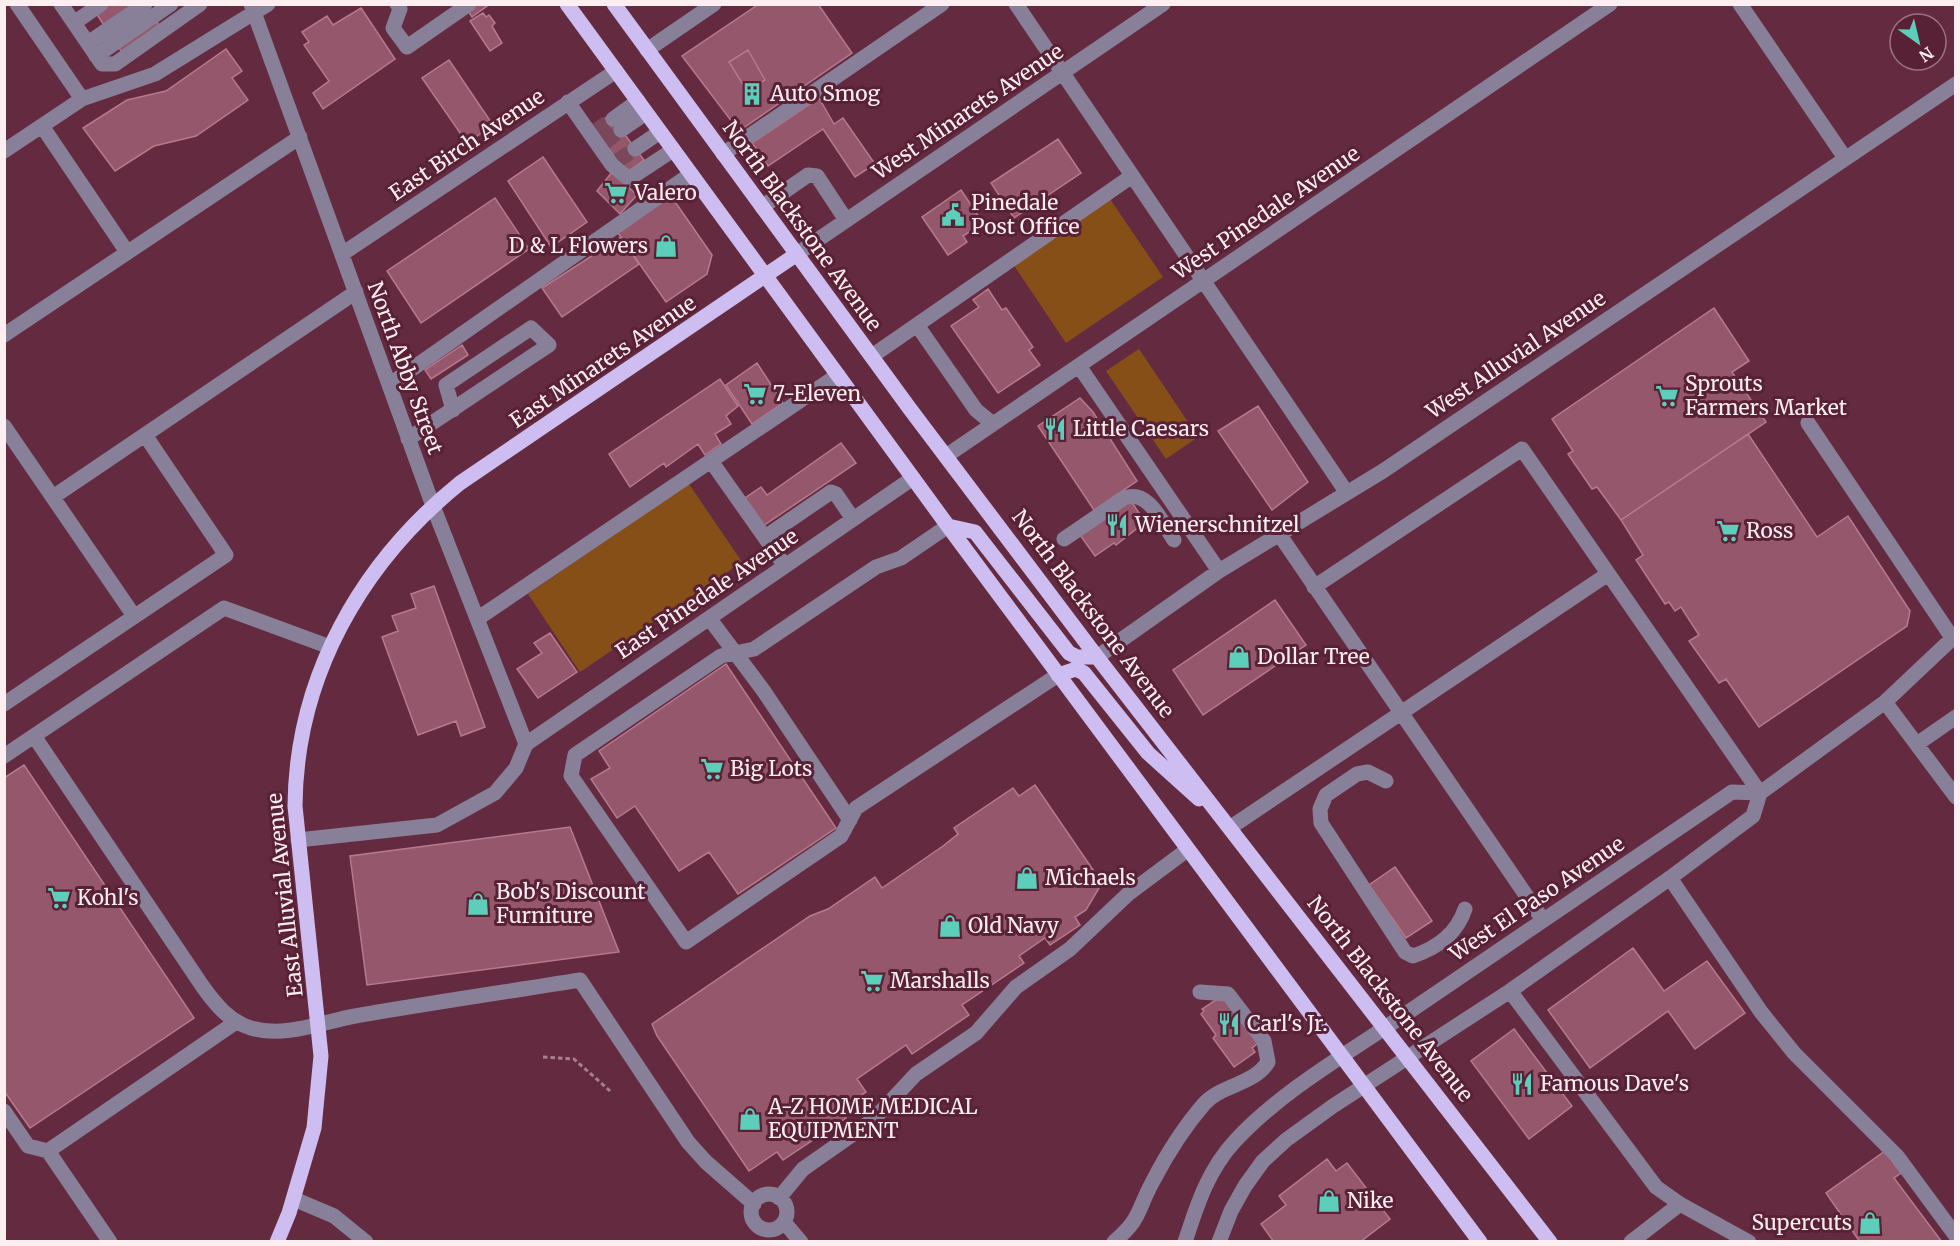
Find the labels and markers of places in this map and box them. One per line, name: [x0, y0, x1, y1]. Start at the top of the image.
place label: Auto Smog: [769, 80, 881, 107]
building icon: Auto Smog: [739, 81, 765, 107]
place label: Valero: [633, 179, 697, 206]
supermarket icon: Valero: [603, 180, 629, 206]
place label: Pinedale Post Office: [971, 189, 1080, 240]
public building icon: Pinedale Post Office: [940, 202, 966, 228]
place label: D & L Flowers: [509, 232, 648, 259]
shop icon: D & L Flowers: [653, 233, 679, 259]
place label: Sprouts Farmers Market: [1685, 370, 1847, 421]
place label: 7-Eleven: [773, 380, 861, 407]
supermarket icon: 7-Eleven: [742, 381, 768, 407]
supermarket icon: Sprouts Farmers Market: [1654, 383, 1680, 409]
place label: Little Caesars: [1073, 415, 1209, 442]
restaurant icon: Little Caesars: [1042, 416, 1068, 442]
place label: Wienerschnitzel: [1134, 511, 1300, 538]
restaurant icon: Wienerschnitzel: [1104, 512, 1130, 538]
place label: Ross: [1746, 517, 1793, 544]
supermarket icon: Ross: [1715, 518, 1741, 544]
place label: Dollar Tree: [1257, 643, 1370, 670]
shop icon: Dollar Tree: [1226, 644, 1252, 670]
place label: Big Lots: [730, 755, 812, 782]
supermarket icon: Big Lots: [699, 756, 725, 782]
place label: Michaels: [1045, 864, 1136, 891]
shop icon: Michaels: [1014, 865, 1040, 891]
place label: Bob's Discount Furniture: [496, 878, 645, 929]
place label: Kohl's: [77, 884, 138, 911]
supermarket icon: Kohl's: [46, 885, 72, 911]
shop icon: Bob's Discount Furniture: [465, 891, 491, 917]
place label: Old Navy: [968, 912, 1060, 939]
shop icon: Old Navy: [937, 913, 963, 939]
place label: Marshalls: [890, 967, 990, 994]
supermarket icon: Marshalls: [859, 968, 885, 994]
place label: Carl's Jr.: [1247, 1010, 1328, 1037]
restaurant icon: Carl's Jr.: [1216, 1011, 1242, 1037]
place label: Famous Dave's: [1540, 1070, 1689, 1097]
restaurant icon: Famous Dave's: [1509, 1071, 1535, 1097]
place label: A-Z HOME MEDICAL EQUIPMENT: [767, 1093, 978, 1144]
shop icon: A-Z HOME MEDICAL EQUIPMENT: [737, 1106, 763, 1132]
place label: Nike: [1347, 1187, 1394, 1214]
shop icon: Nike: [1316, 1188, 1342, 1214]
place label: Supercuts: [1751, 1209, 1852, 1236]
shop icon: Supercuts: [1857, 1210, 1883, 1236]

